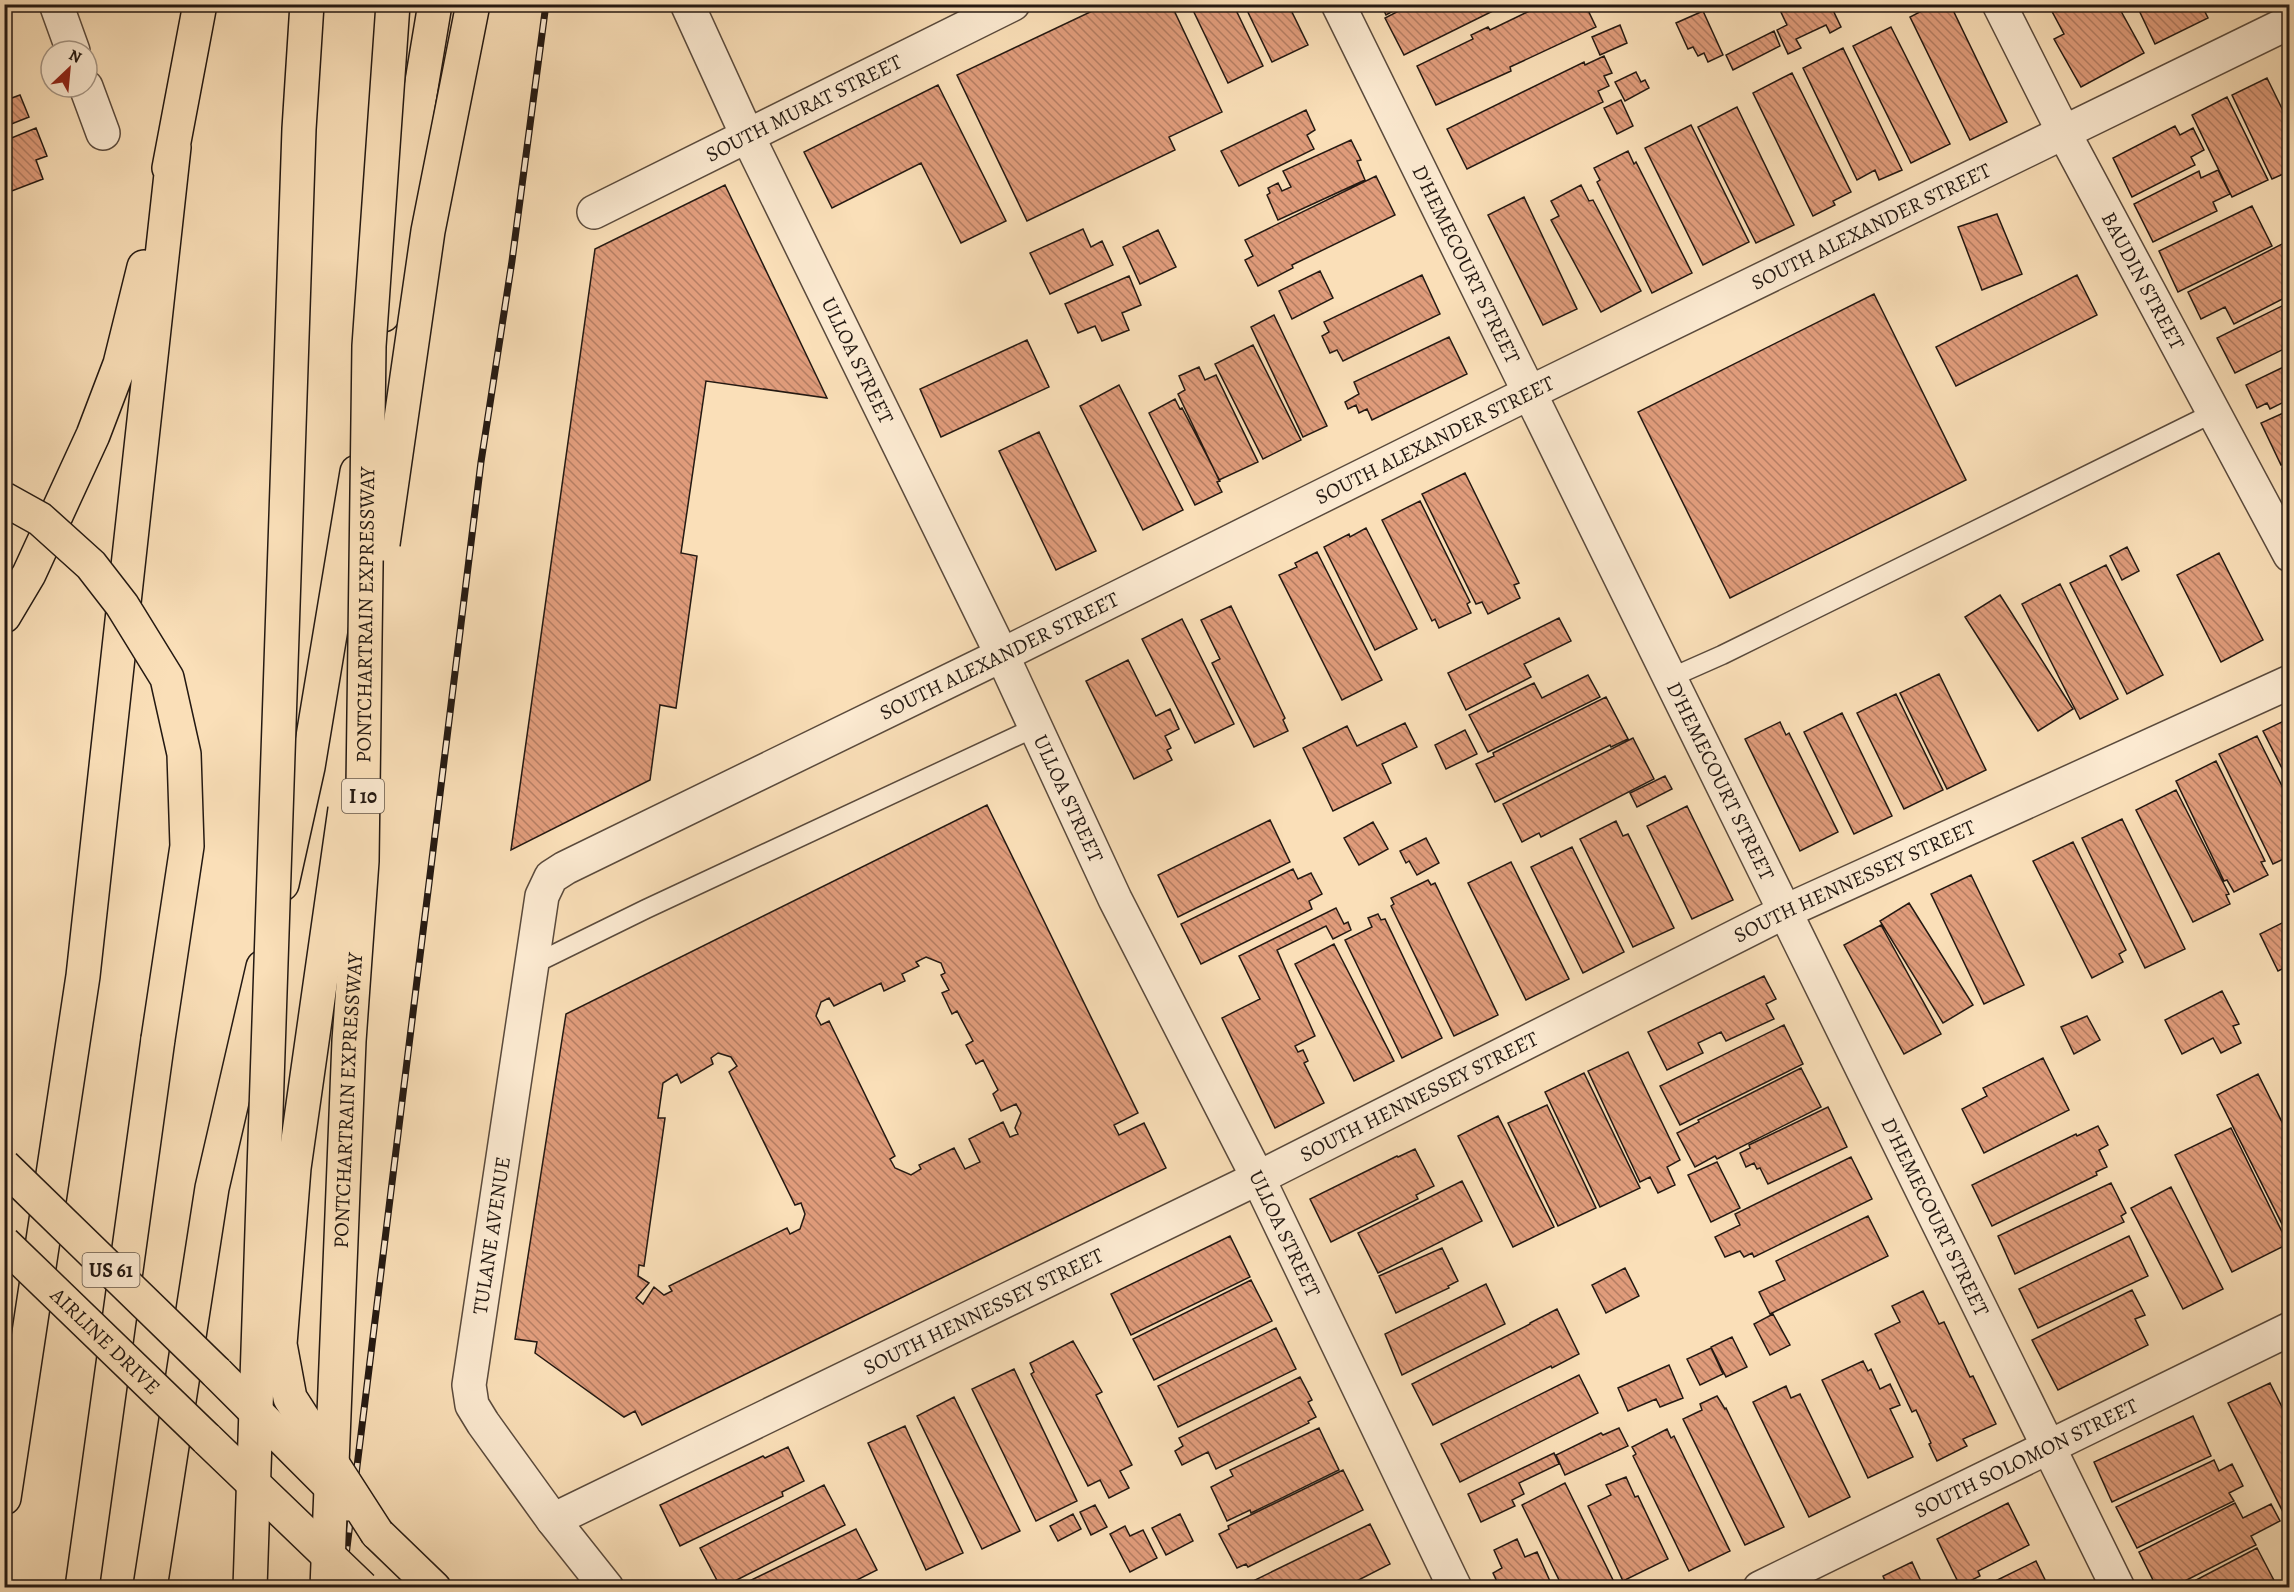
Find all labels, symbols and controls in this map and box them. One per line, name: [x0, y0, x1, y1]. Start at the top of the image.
north arrow: [39, 39, 99, 99]
text: N: [65, 44, 86, 69]
street label: SOUTH MURAT STREET: [701, 47, 907, 168]
street label: SOUTH ALEXANDER STREET: [1747, 156, 1996, 297]
street label: D'HEMECOURT STREET: [1405, 160, 1527, 369]
street label: BAUDIN STREET: [2095, 207, 2192, 355]
street label: ULLOA STREET: [815, 292, 901, 429]
street label: SOUTH ALEXANDER STREET: [1310, 369, 1559, 511]
street label: PONTCHARTRAIN EXPRESSWAY: [349, 466, 381, 763]
street label: SOUTH ALEXANDER STREET: [875, 585, 1124, 727]
street label: D'HEMECOURT STREET: [1660, 677, 1782, 885]
street label: ULLOA STREET: [1027, 730, 1110, 867]
road number: I 10: [342, 779, 384, 813]
street label: SOUTH HENNESSEY STREET: [1729, 813, 1980, 949]
street label: PONTCHARTRAIN EXPRESSWAY: [327, 951, 369, 1249]
street label: SOUTH HENNESSEY STREET: [1295, 1024, 1543, 1169]
street label: D'HEMECOURT STREET: [1875, 1113, 1996, 1321]
street label: TULANE AVENUE: [466, 1155, 517, 1316]
street label: ULLOA STREET: [1242, 1165, 1327, 1302]
street label: SOUTH HENNESSEY STREET: [858, 1241, 1108, 1382]
road number: US 61: [82, 1253, 140, 1287]
street label: AIRLINE DRIVE: [44, 1281, 166, 1401]
street label: SOUTH SOLOMON STREET: [1909, 1391, 2143, 1525]

